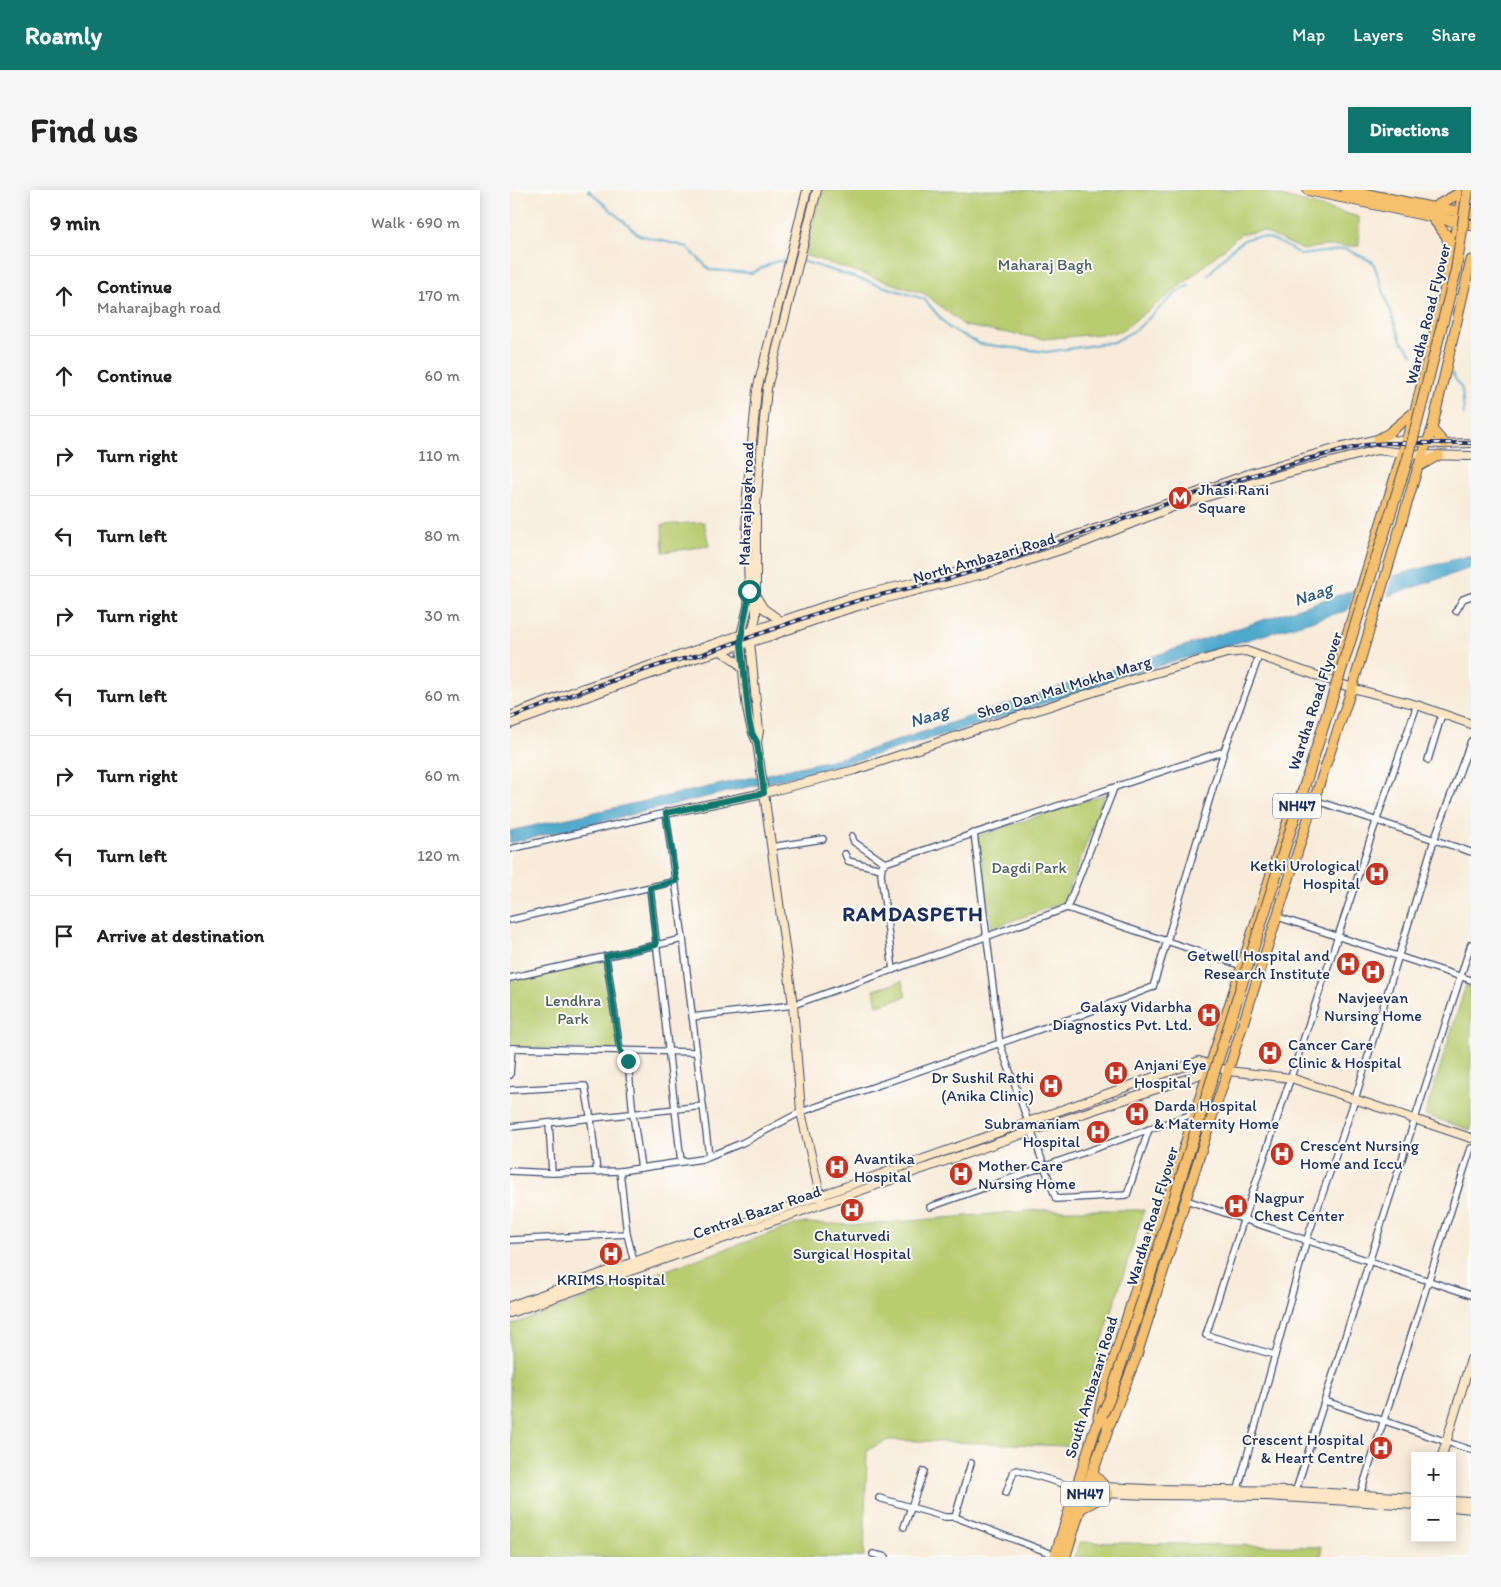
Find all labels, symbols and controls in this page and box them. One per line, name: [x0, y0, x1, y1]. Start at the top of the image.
text: Roamly: [25, 21, 102, 50]
text: Map: [1292, 24, 1325, 46]
text: Layers: [1353, 24, 1403, 46]
text: Share: [1431, 24, 1476, 46]
button: Directions: [1348, 107, 1471, 153]
text: Find us: [30, 109, 138, 151]
text: 9 min: [50, 210, 100, 235]
text: Walk · 690 m: [371, 213, 460, 232]
street label: Wardha Road Flyover: [1401, 242, 1455, 386]
park label: Maharaj Bagh: [998, 255, 1092, 274]
text: Continue: [97, 275, 172, 298]
icon: ahead: [50, 282, 78, 310]
text: 170 m: [418, 286, 460, 305]
text: Maharajbagh road: [97, 298, 221, 317]
icon: ahead: [50, 362, 78, 390]
text: Continue: [97, 364, 172, 387]
text: 60 m: [425, 366, 460, 385]
street label: Maharajbagh road: [734, 441, 758, 566]
icon: right: [50, 442, 78, 470]
text: Turn right: [97, 444, 178, 467]
text: 110 m: [418, 446, 460, 465]
place label: Jhasi Rani Square: [1198, 480, 1269, 517]
metro station icon: Jhasi Rani Square: [1167, 485, 1193, 511]
icon: left: [50, 522, 78, 550]
text: Turn left: [97, 524, 167, 547]
text: 80 m: [424, 526, 460, 545]
street label: North Ambazari Road: [911, 528, 1058, 587]
water label: Naag: [1291, 576, 1338, 611]
route start: [738, 580, 761, 603]
icon: right: [50, 602, 78, 630]
text: Turn right: [97, 604, 178, 627]
text: 30 m: [424, 606, 460, 625]
street label: Wardha Road Flyover: [1284, 629, 1346, 773]
street label: Sheo Dan Mal Mokha Marg: [975, 651, 1154, 723]
icon: left: [50, 682, 78, 710]
text: Turn left: [97, 684, 167, 707]
text: 60 m: [425, 686, 460, 705]
water label: Naag: [907, 699, 954, 733]
icon: right: [50, 762, 78, 790]
text: Turn right: [97, 764, 178, 787]
text: 60 m: [425, 766, 460, 785]
road number: NH47: [1273, 794, 1321, 818]
icon: left: [50, 842, 78, 870]
text: Turn left: [97, 844, 167, 867]
text: 120 m: [417, 846, 460, 865]
place label: Ketki Urological Hospital: [1250, 856, 1360, 893]
park label: Dagdi Park: [991, 858, 1067, 877]
hospital icon: Ketki Urological Hospital: [1364, 861, 1390, 887]
district label: RAMDASPETH: [842, 901, 984, 926]
icon: arrive: [50, 922, 78, 950]
text: Arrive at destination: [97, 924, 264, 947]
place label: Getwell Hospital and Research Institute: [1187, 946, 1330, 983]
hospital icon: Getwell Hospital and Research Institute: [1335, 951, 1361, 977]
hospital icon: Navjeevan Nursing Home: [1360, 959, 1386, 985]
place label: Navjeevan Nursing Home: [1324, 988, 1422, 1025]
park label: Lendhra Park: [545, 991, 601, 1028]
place label: Galaxy Vidarbha Diagnostics Pvt. Ltd.: [1052, 997, 1192, 1034]
hospital icon: Galaxy Vidarbha Diagnostics Pvt. Ltd.: [1196, 1002, 1222, 1028]
place label: Cancer Care Clinic & Hospital: [1288, 1035, 1402, 1072]
hospital icon: Cancer Care Clinic & Hospital: [1257, 1040, 1283, 1066]
route end: [617, 1050, 640, 1073]
place label: Anjani Eye Hospital: [1134, 1055, 1207, 1092]
hospital icon: Anjani Eye Hospital: [1103, 1060, 1129, 1086]
place label: Dr Sushil Rathi (Anika Clinic): [931, 1068, 1034, 1105]
hospital icon: Dr Sushil Rathi (Anika Clinic): [1038, 1073, 1064, 1099]
place label: Darda Hospital & Maternity Home: [1154, 1096, 1279, 1133]
hospital icon: Darda Hospital & Maternity Home: [1124, 1101, 1150, 1127]
place label: Subramaniam Hospital: [984, 1114, 1080, 1151]
hospital icon: Subramaniam Hospital: [1085, 1119, 1111, 1145]
place label: Crescent Nursing Home and Iccu: [1300, 1136, 1420, 1173]
hospital icon: Crescent Nursing Home and Iccu: [1269, 1141, 1295, 1167]
street label: Wardha Road Flyover: [1122, 1144, 1182, 1288]
place label: Avantika Hospital: [854, 1149, 916, 1186]
hospital icon: Avantika Hospital: [824, 1154, 850, 1180]
place label: Mother Care Nursing Home: [978, 1156, 1076, 1193]
hospital icon: Mother Care Nursing Home: [948, 1161, 974, 1187]
street label: Central Bazar Road: [690, 1181, 824, 1243]
place label: Nagpur Chest Center: [1254, 1188, 1345, 1225]
hospital icon: Nagpur Chest Center: [1223, 1193, 1249, 1219]
hospital icon: Chaturvedi Surgical Hospital: [839, 1197, 865, 1223]
place label: Chaturvedi Surgical Hospital: [793, 1226, 912, 1263]
hospital icon: KRIMS Hospital: [598, 1241, 624, 1267]
place label: KRIMS Hospital: [557, 1270, 666, 1289]
street label: South Ambazari Road: [1060, 1313, 1122, 1460]
place label: Crescent Hospital & Heart Centre: [1242, 1430, 1364, 1467]
hospital icon: Crescent Hospital & Heart Centre: [1368, 1435, 1394, 1461]
map controls: [1411, 1452, 1456, 1542]
button: +: [1411, 1452, 1456, 1497]
road number: NH47: [1061, 1482, 1109, 1506]
button: −: [1411, 1497, 1456, 1542]

